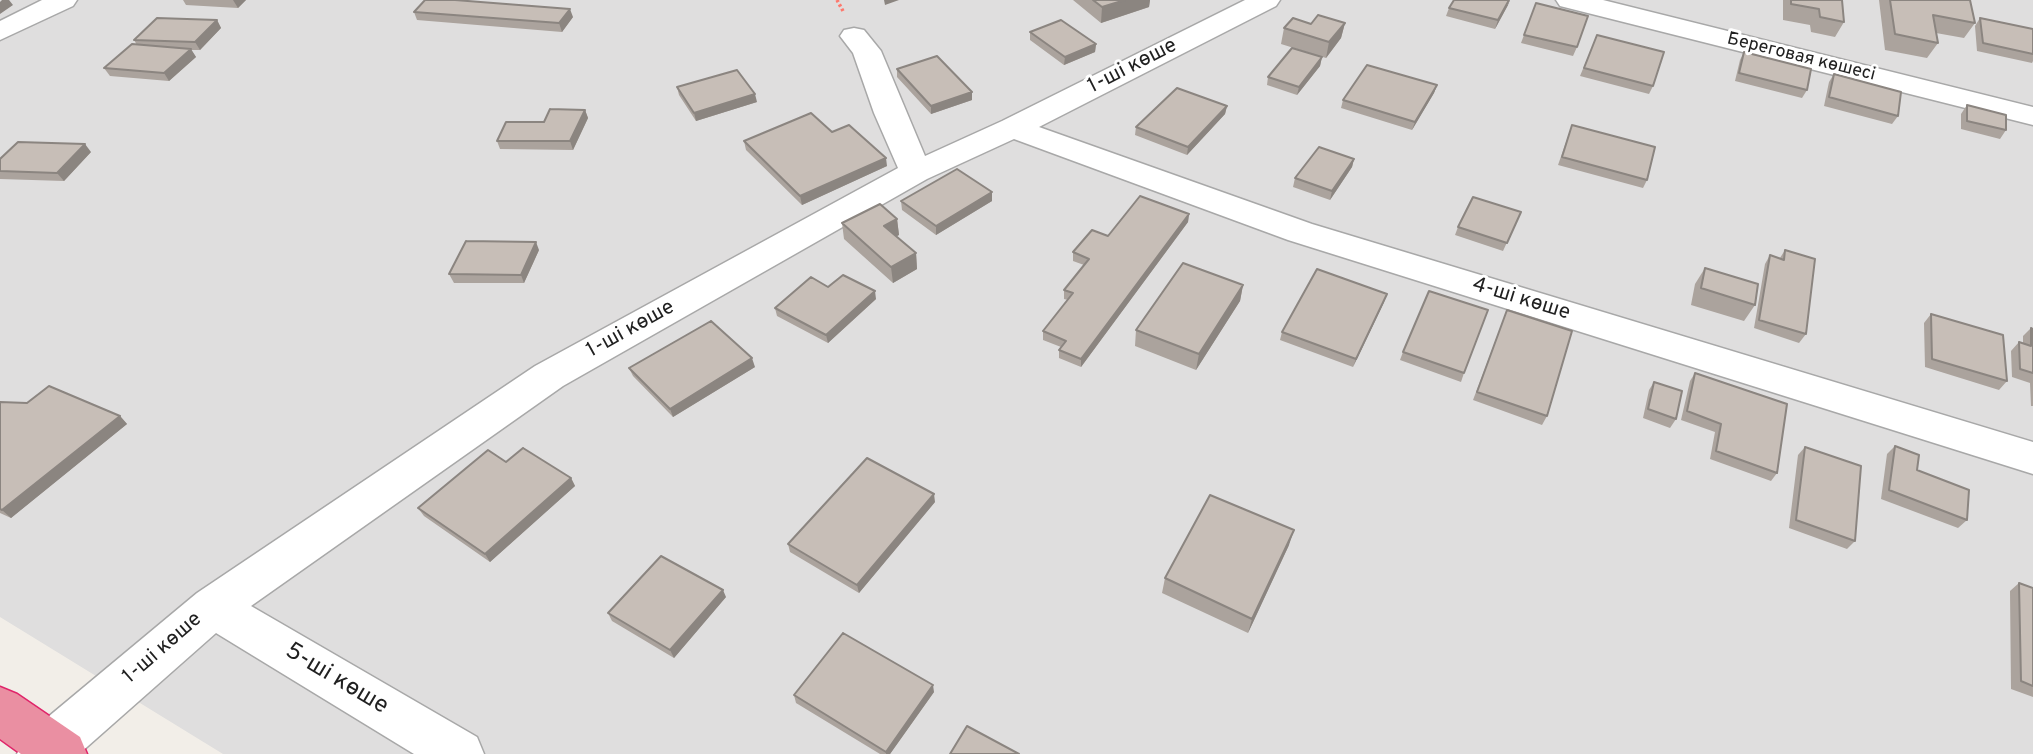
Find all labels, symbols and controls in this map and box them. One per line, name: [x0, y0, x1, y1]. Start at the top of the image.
street label: Береговая көшесі: [1725, 29, 1877, 87]
street label: 1-ші көше: [1084, 34, 1182, 100]
street label: 4-шi көше: [1469, 273, 1573, 327]
street label: 1-ші көше: [583, 296, 679, 364]
street label: 1-ші көше: [118, 608, 208, 690]
street label: 5-шi көше: [279, 638, 393, 722]

